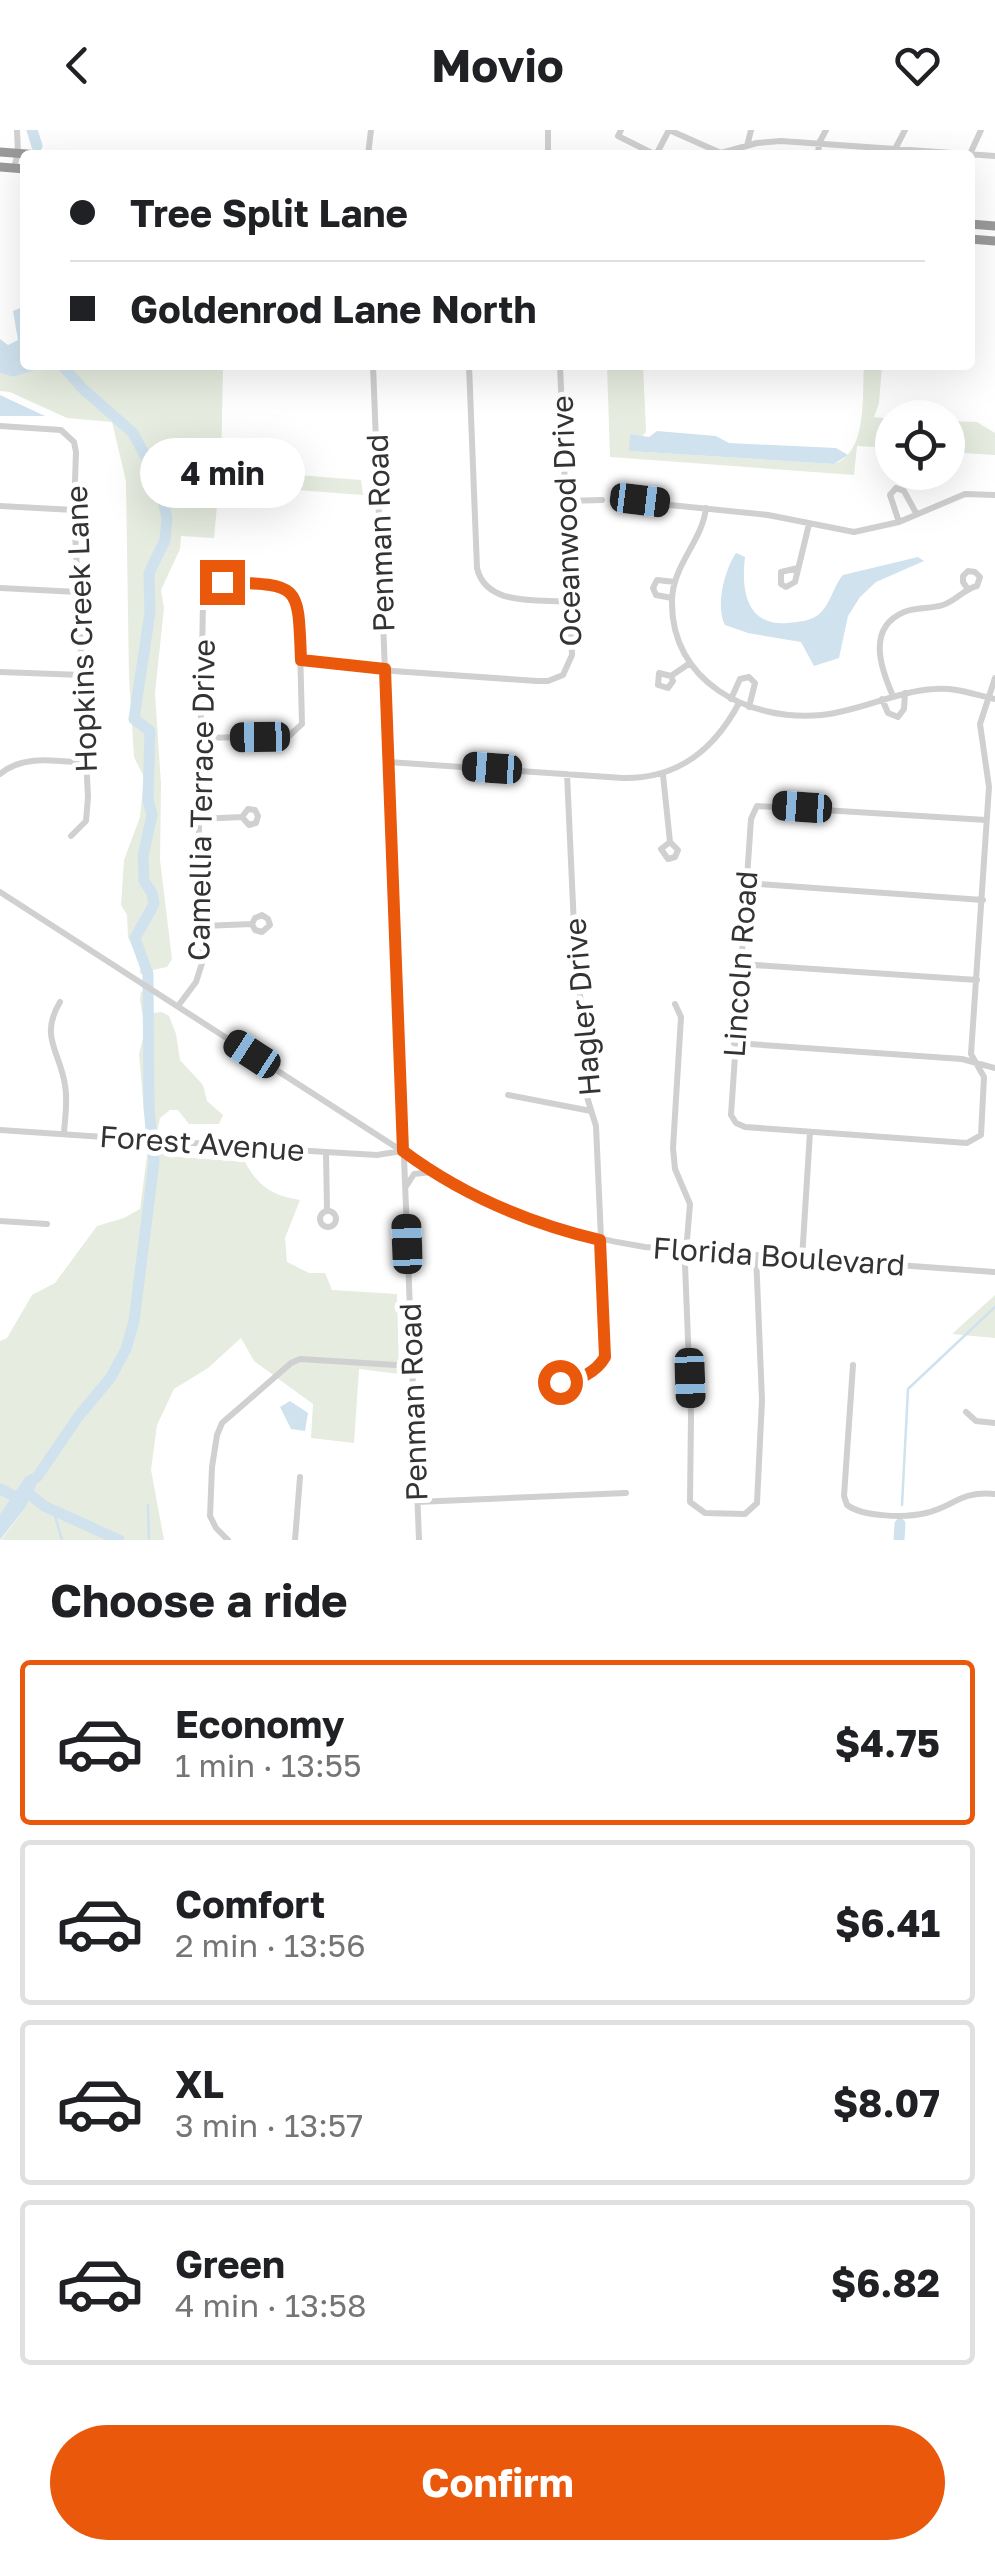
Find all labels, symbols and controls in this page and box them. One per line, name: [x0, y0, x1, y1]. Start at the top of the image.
icon: back: [50, 38, 105, 93]
text: Movio: [431, 38, 564, 92]
icon: heart: [890, 38, 945, 93]
text: Tree Split Lane: [130, 190, 408, 235]
text: Goldenrod Lane North: [130, 286, 536, 331]
street label: Oceanwood Drive: [544, 395, 588, 647]
map controls: [875, 400, 965, 490]
button: locate: [875, 400, 965, 490]
street label: Penman Road: [359, 433, 401, 633]
callout: 4 min: [140, 437, 304, 507]
text: 4 min: [180, 454, 265, 492]
car: [608, 481, 672, 519]
street label: Hopkins Creek Lane: [58, 485, 104, 773]
route end: [200, 560, 245, 605]
street label: Camellia Terrace Drive: [180, 639, 222, 961]
car: [230, 721, 290, 753]
car: [461, 751, 523, 785]
car: [771, 790, 833, 824]
street label: Lincoln Road: [716, 869, 764, 1059]
street label: Hagler Drive: [556, 917, 608, 1097]
car: [219, 1025, 285, 1083]
street label: Forest Avenue: [98, 1118, 306, 1168]
car: [391, 1213, 423, 1275]
street label: Florida Boulevard: [652, 1229, 906, 1283]
street label: Penman Road: [392, 1302, 434, 1502]
car: [674, 1347, 706, 1409]
route start: [538, 1360, 583, 1405]
text: Choose a ride: [50, 1573, 348, 1627]
icon: car: [55, 1698, 145, 1788]
text: Economy: [175, 1701, 344, 1746]
text: $4.75: [835, 1720, 940, 1765]
text: 1 min · 13:55: [175, 1746, 362, 1784]
icon: car: [55, 1878, 145, 1968]
text: Comfort: [175, 1881, 325, 1926]
text: $6.41: [835, 1900, 940, 1945]
text: 2 min · 13:56: [175, 1926, 366, 1964]
icon: car: [55, 2058, 145, 2148]
text: XL: [175, 2061, 224, 2106]
text: $8.07: [833, 2080, 940, 2125]
text: 3 min · 13:57: [175, 2106, 363, 2144]
icon: car: [55, 2238, 145, 2328]
text: Green: [175, 2241, 285, 2286]
text: $6.82: [831, 2260, 940, 2305]
text: 4 min · 13:58: [175, 2286, 367, 2324]
button: Confirm: [50, 2425, 945, 2540]

